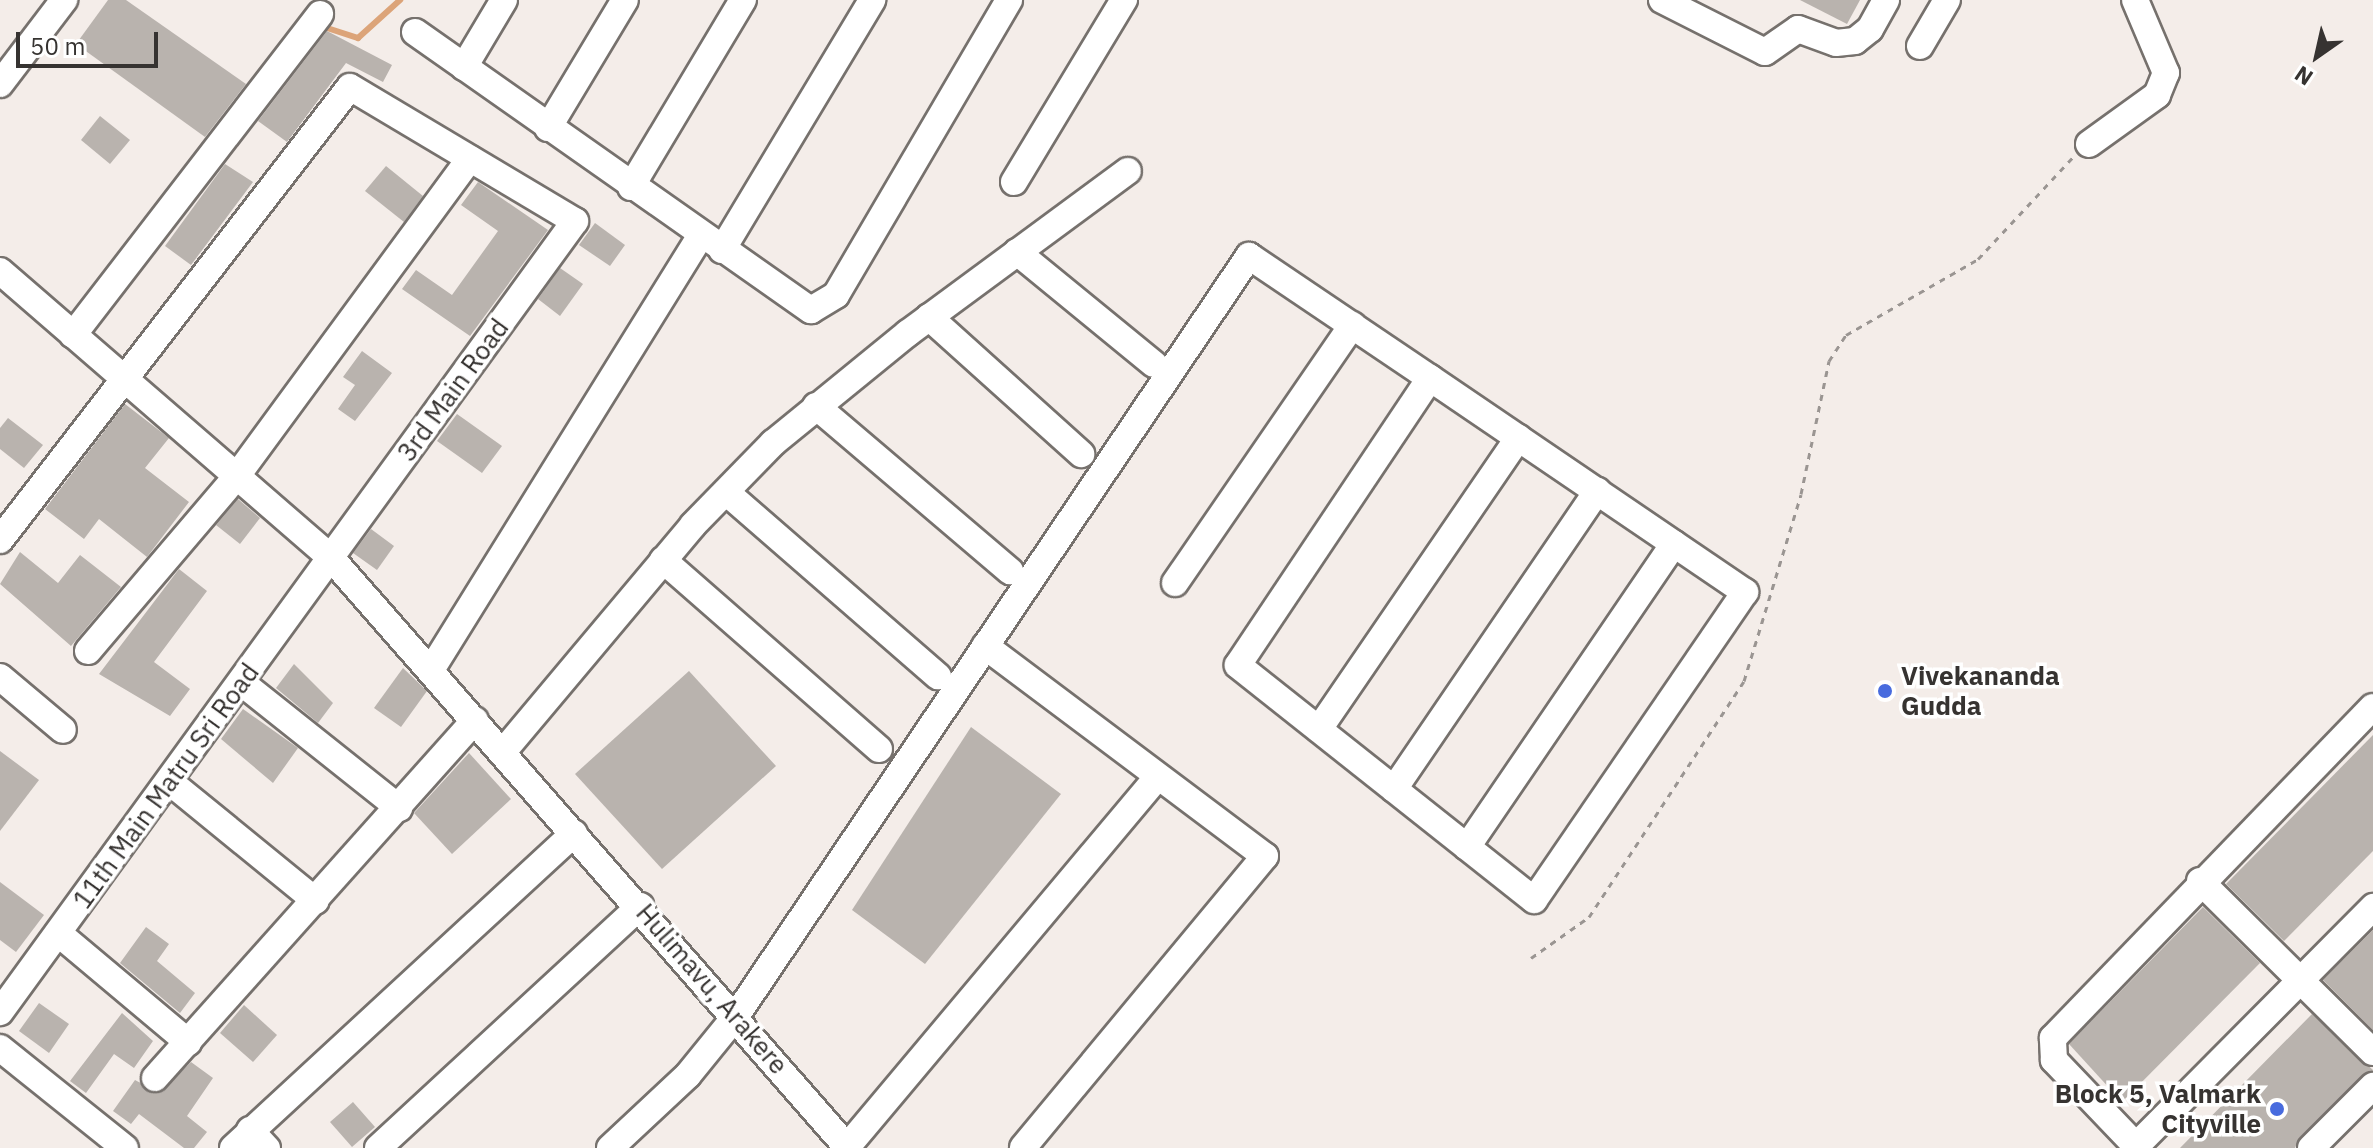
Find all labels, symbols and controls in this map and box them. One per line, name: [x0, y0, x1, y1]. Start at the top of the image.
scale bar: [20, 16, 162, 66]
north arrow: [2277, 16, 2357, 96]
text: 50 m: [30, 30, 85, 62]
text: N: [2289, 60, 2318, 93]
street label: 3rd Main Road: [391, 313, 515, 467]
street label: 11th Main Matru Sri Road: [67, 657, 265, 915]
place label: Vivekananda Gudda: [1901, 660, 2060, 722]
marker: Vivekananda Gudda: [1876, 682, 1894, 700]
street label: Hulimavu, Arakere: [630, 898, 794, 1080]
place label: Block 5, Valmark Cityville: [2055, 1078, 2261, 1140]
marker: Block 5, Valmark Cityville: [2268, 1100, 2286, 1118]

